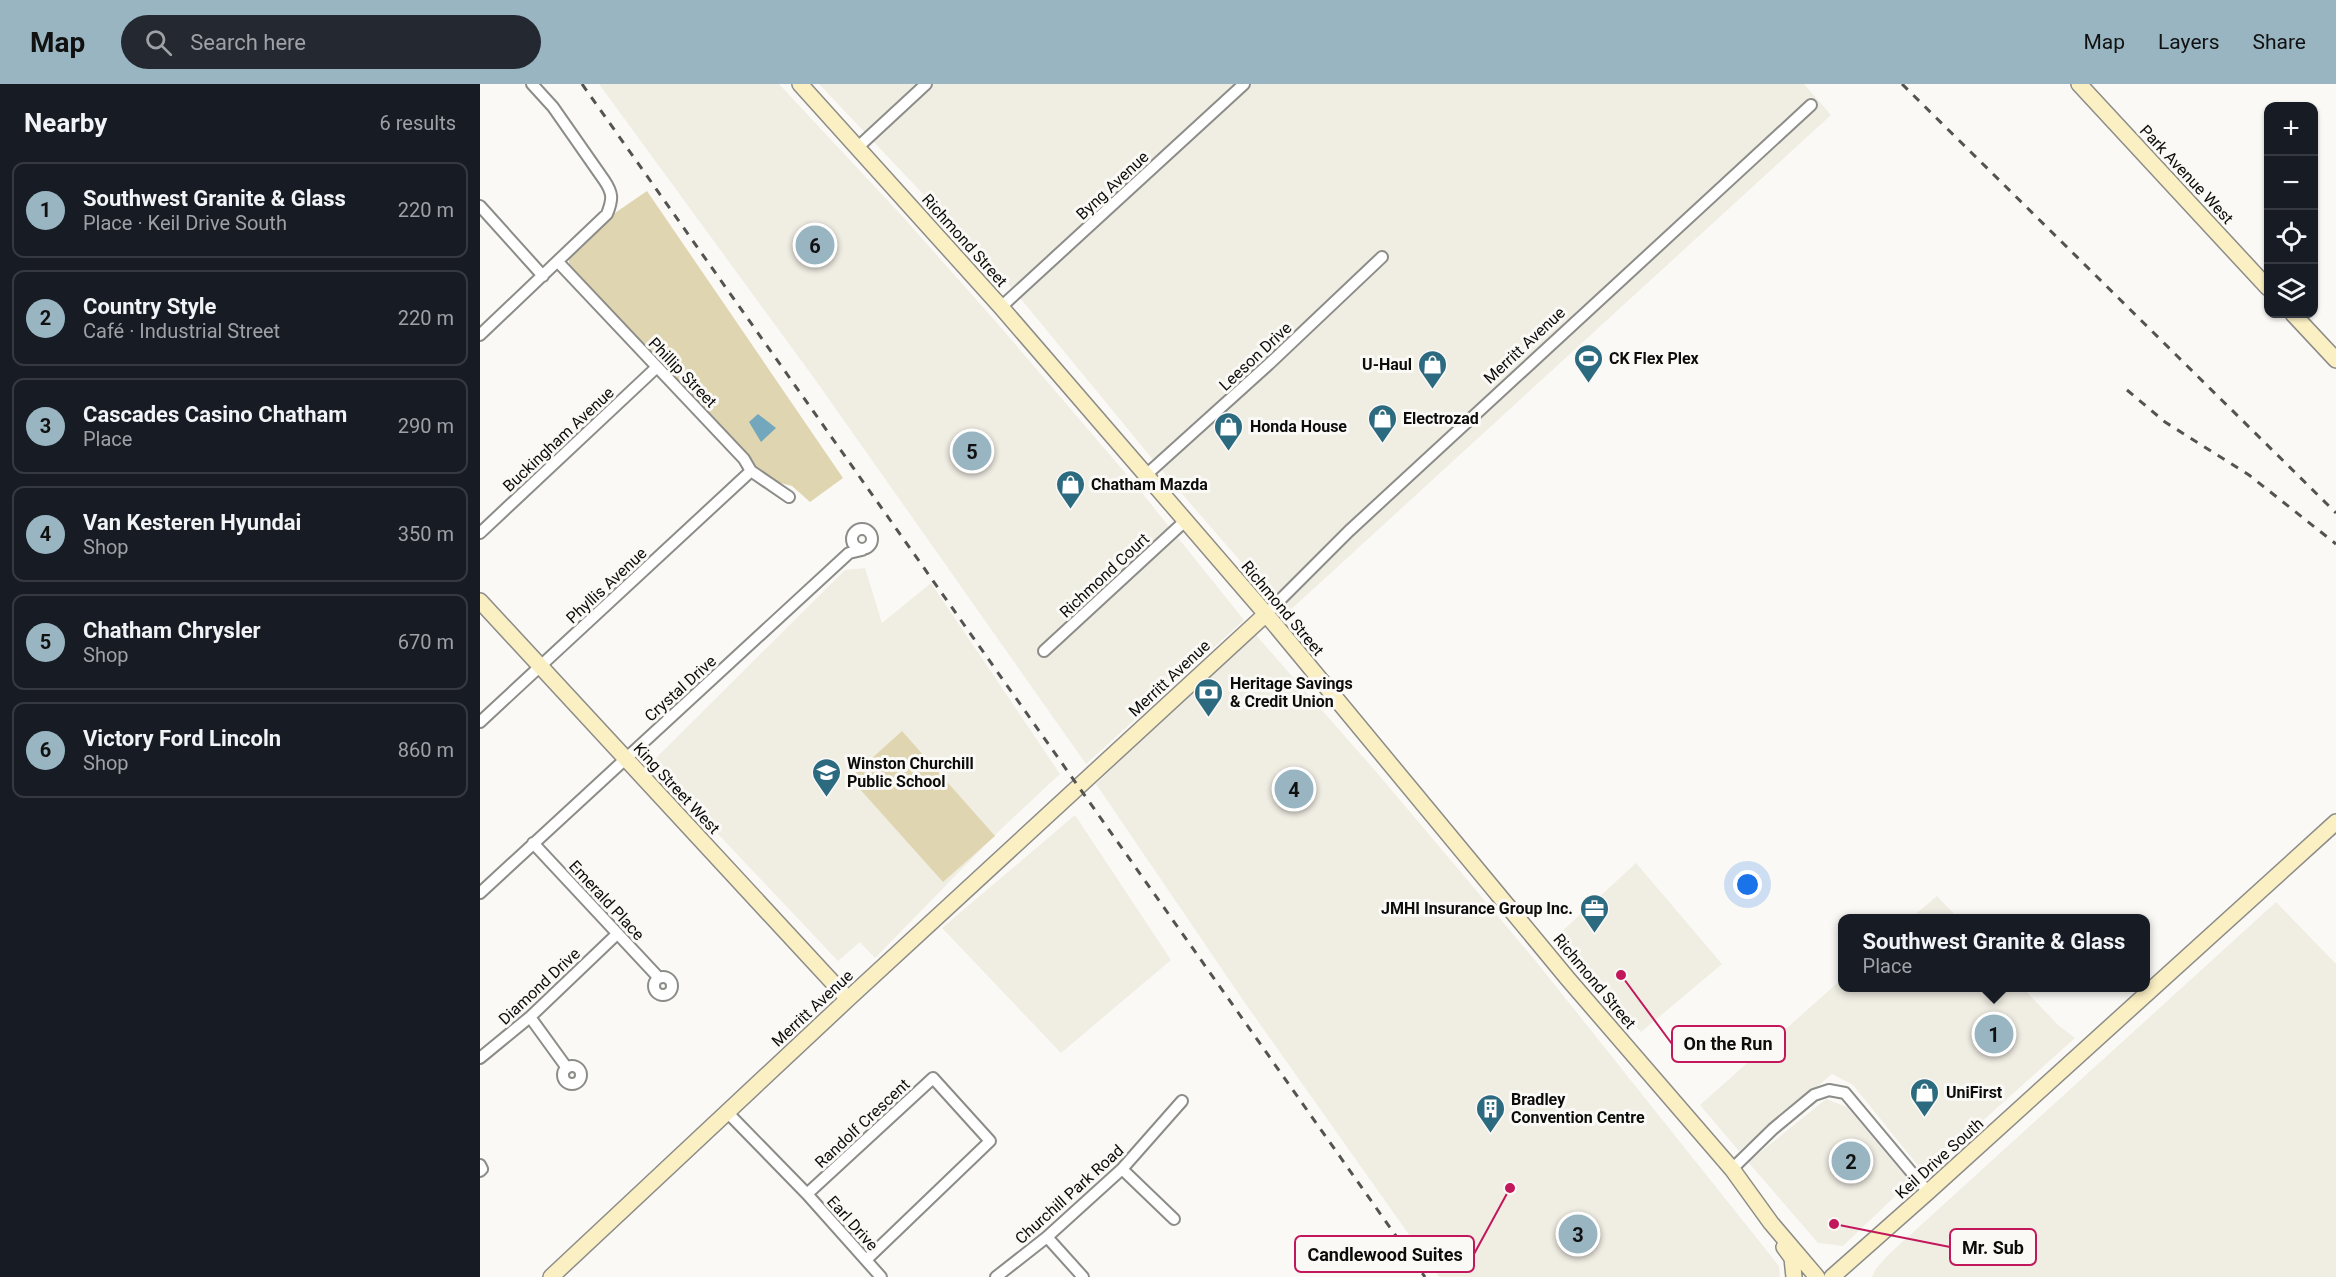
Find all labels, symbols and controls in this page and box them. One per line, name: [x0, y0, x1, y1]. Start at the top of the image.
search box: [121, 15, 541, 69]
text: Map: [30, 26, 85, 59]
icon: search: [142, 26, 175, 59]
text: Search here: [190, 30, 306, 55]
text: Map: [2083, 30, 2125, 54]
text: Layers: [2158, 30, 2219, 54]
text: Share: [2252, 30, 2306, 54]
map controls: [2264, 102, 2318, 318]
button: +: [2264, 102, 2318, 156]
text: Nearby: [24, 108, 107, 138]
text: 6 results: [380, 111, 456, 135]
street label: Park Avenue West: [2136, 121, 2237, 228]
street label: Byng Avenue: [1072, 147, 1152, 224]
button: −: [2264, 156, 2318, 210]
text: Southwest Granite & Glass: [83, 186, 346, 211]
street label: Richmond Street: [918, 190, 1011, 291]
text: 1: [40, 198, 51, 222]
text: 220 m: [398, 198, 454, 222]
button: locate: [2264, 210, 2318, 264]
text: Place · Keil Drive South: [83, 211, 287, 235]
pin: 6: [796, 222, 834, 268]
button: layers: [2264, 264, 2318, 318]
text: Country Style: [83, 294, 216, 319]
street label: Merritt Avenue: [1480, 303, 1569, 388]
text: 2: [40, 306, 51, 330]
text: 220 m: [398, 306, 454, 330]
street label: Leeson Drive: [1215, 318, 1295, 395]
text: Café · Industrial Street: [83, 319, 280, 343]
street label: Phillip Street: [645, 334, 721, 411]
sports icon: CK Flex Plex: [1572, 342, 1604, 384]
shop icon: U-Haul: [1417, 348, 1449, 390]
place label: CK Flex Plex: [1609, 349, 1700, 368]
place label: U-Haul: [1362, 355, 1412, 374]
street label: Buckingham Avenue: [499, 383, 618, 496]
text: Cascades Casino Chatham: [83, 402, 347, 427]
shop icon: Electrozad: [1366, 402, 1398, 444]
place label: Electrozad: [1403, 409, 1479, 428]
shop icon: Honda House: [1213, 410, 1245, 452]
text: 3: [40, 414, 51, 438]
text: 290 m: [398, 414, 454, 438]
place label: Honda House: [1250, 417, 1347, 436]
text: Place: [83, 427, 132, 451]
pin: 5: [952, 428, 992, 473]
shop icon: Chatham Mazda: [1054, 468, 1086, 510]
place label: Chatham Mazda: [1091, 475, 1208, 494]
text: Van Kesteren Hyundai: [83, 510, 301, 535]
text: 4: [40, 522, 51, 546]
text: 350 m: [398, 522, 454, 546]
street label: Richmond Court: [1056, 529, 1153, 622]
text: Shop: [83, 535, 129, 559]
street label: Phyllis Avenue: [562, 543, 650, 627]
street label: Richmond Street: [1237, 557, 1328, 660]
text: Chatham Chrysler: [83, 618, 261, 643]
text: 5: [40, 630, 51, 654]
text: 670 m: [398, 630, 454, 654]
street label: Merritt Avenue: [1125, 636, 1214, 721]
text: Shop: [83, 643, 129, 667]
street label: Crystal Drive: [641, 651, 720, 725]
place label: Heritage Savings & Credit Union: [1230, 674, 1353, 711]
bank icon: Heritage Savings & Credit Union: [1193, 676, 1225, 718]
text: Victory Ford Lincoln: [83, 726, 281, 751]
text: 6: [40, 738, 51, 762]
text: 860 m: [398, 738, 454, 762]
street label: King Street West: [630, 739, 724, 838]
text: Shop: [83, 751, 129, 775]
place label: Winston Churchill Public School: [847, 754, 974, 791]
school or university icon: Winston Churchill Public School: [810, 756, 842, 798]
pin: 4: [1274, 766, 1314, 812]
street label: Emerald Place: [565, 857, 648, 944]
your location: [1733, 870, 1762, 899]
office icon: JMHI Insurance Group Inc.: [1578, 892, 1610, 934]
place label: JMHI Insurance Group Inc.: [1381, 899, 1573, 918]
popup: [1838, 914, 2150, 992]
text: Southwest Granite & Glass: [1863, 929, 2125, 954]
street label: Richmond Street: [1549, 930, 1640, 1033]
street label: Diamond Drive: [495, 944, 584, 1029]
text: Place: [1863, 954, 1912, 978]
street label: Merritt Avenue: [768, 966, 857, 1051]
pin: 1: [1974, 1012, 2014, 1056]
callout: On the Run: [1672, 1026, 1785, 1062]
text: On the Run: [1683, 1033, 1773, 1054]
street label: Randolf Crescent: [811, 1075, 914, 1172]
shop icon: UniFirst: [1909, 1076, 1941, 1118]
place label: UniFirst: [1946, 1083, 2003, 1102]
place label: Bradley Convention Centre: [1511, 1090, 1645, 1127]
building icon: Bradley Convention Centre: [1474, 1092, 1506, 1134]
street label: Keil Drive South: [1892, 1114, 1987, 1203]
pin: 2: [1832, 1138, 1870, 1184]
street label: Churchill Park Road: [1011, 1141, 1127, 1248]
street label: Earl Drive: [823, 1192, 882, 1255]
pin: 3: [1558, 1212, 1598, 1256]
callout: Mr. Sub: [1950, 1229, 2036, 1265]
callout: Candlewood Suites: [1295, 1236, 1474, 1272]
text: Mr. Sub: [1962, 1237, 2024, 1258]
text: Candlewood Suites: [1307, 1244, 1463, 1265]

